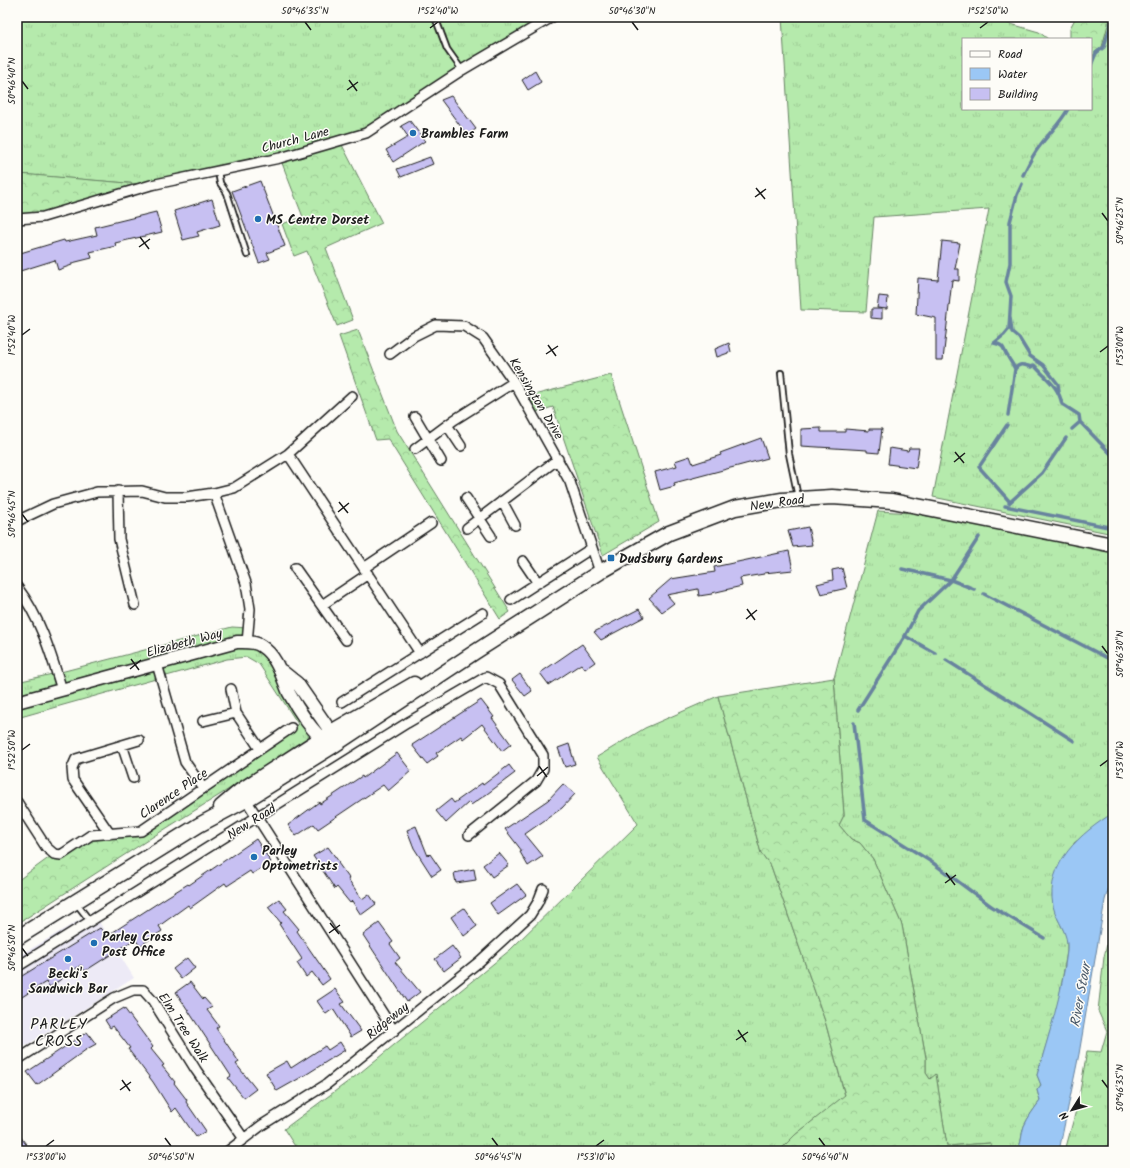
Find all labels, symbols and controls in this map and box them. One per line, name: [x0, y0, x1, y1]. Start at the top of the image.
text: 50°46'35"N: [281, 3, 329, 19]
text: 1°52'40"W: [418, 3, 459, 19]
text: 50°46'30"N: [608, 3, 656, 19]
text: 1°52'50"W: [968, 3, 1009, 19]
legend: [962, 38, 1092, 110]
text: Road: [998, 45, 1023, 64]
text: 50°46'40"N: [4, 57, 20, 104]
text: Water: [998, 65, 1028, 84]
text: Building: [998, 85, 1038, 104]
street label: Church Lane: [259, 121, 332, 160]
place label: Brambles Farm: [421, 124, 509, 145]
marker: Brambles Farm: [408, 128, 418, 138]
text: 50°46'25"N: [1112, 197, 1128, 245]
place label: MS Centre Dorset: [266, 210, 369, 231]
marker: MS Centre Dorset: [253, 214, 263, 224]
text: 1°52'40"W: [4, 314, 20, 355]
text: 1°53'00"W: [1112, 326, 1128, 366]
street label: Kensington Drive: [503, 354, 569, 444]
street label: New Road: [749, 489, 806, 518]
text: 50°46'45"N: [4, 490, 20, 538]
place label: Dudsbury Gardens: [619, 549, 723, 570]
marker: Dudsbury Gardens: [606, 553, 616, 563]
street label: Elizabeth Way: [144, 623, 226, 664]
text: 50°46'30"N: [1112, 630, 1128, 678]
text: 1°52'50"W: [4, 729, 20, 770]
text: 1°53'10"W: [1112, 741, 1128, 779]
street label: Clarence Place: [135, 763, 213, 825]
street label: New Road: [223, 799, 281, 846]
place label: Parley Optometrists: [262, 841, 338, 877]
marker: Parley Optometrists: [249, 852, 259, 862]
text: 50°46'50"N: [4, 924, 20, 971]
place label: Parley Cross Post Office: [102, 927, 173, 963]
marker: Parley Cross Post Office: [89, 938, 99, 948]
marker: Becki's Sandwich Bar: [63, 954, 73, 964]
water label: River Stour: [1065, 958, 1098, 1029]
place label: Becki's Sandwich Bar: [29, 964, 109, 1000]
street label: Elm Tree Walk: [152, 989, 214, 1068]
street label: Ridgeway: [362, 997, 415, 1045]
district label: PARLEY CROSS: [30, 1013, 88, 1054]
text: 50°46'35"N: [1112, 1064, 1128, 1112]
north arrow: [1052, 1090, 1092, 1130]
text: N: [1056, 1107, 1074, 1124]
text: 1°53'00"W: [26, 1149, 66, 1165]
text: 50°46'50"N: [148, 1149, 195, 1165]
text: 50°46'45"N: [474, 1149, 522, 1165]
text: 1°53'10"W: [577, 1149, 615, 1165]
text: 50°46'40"N: [802, 1149, 849, 1165]

